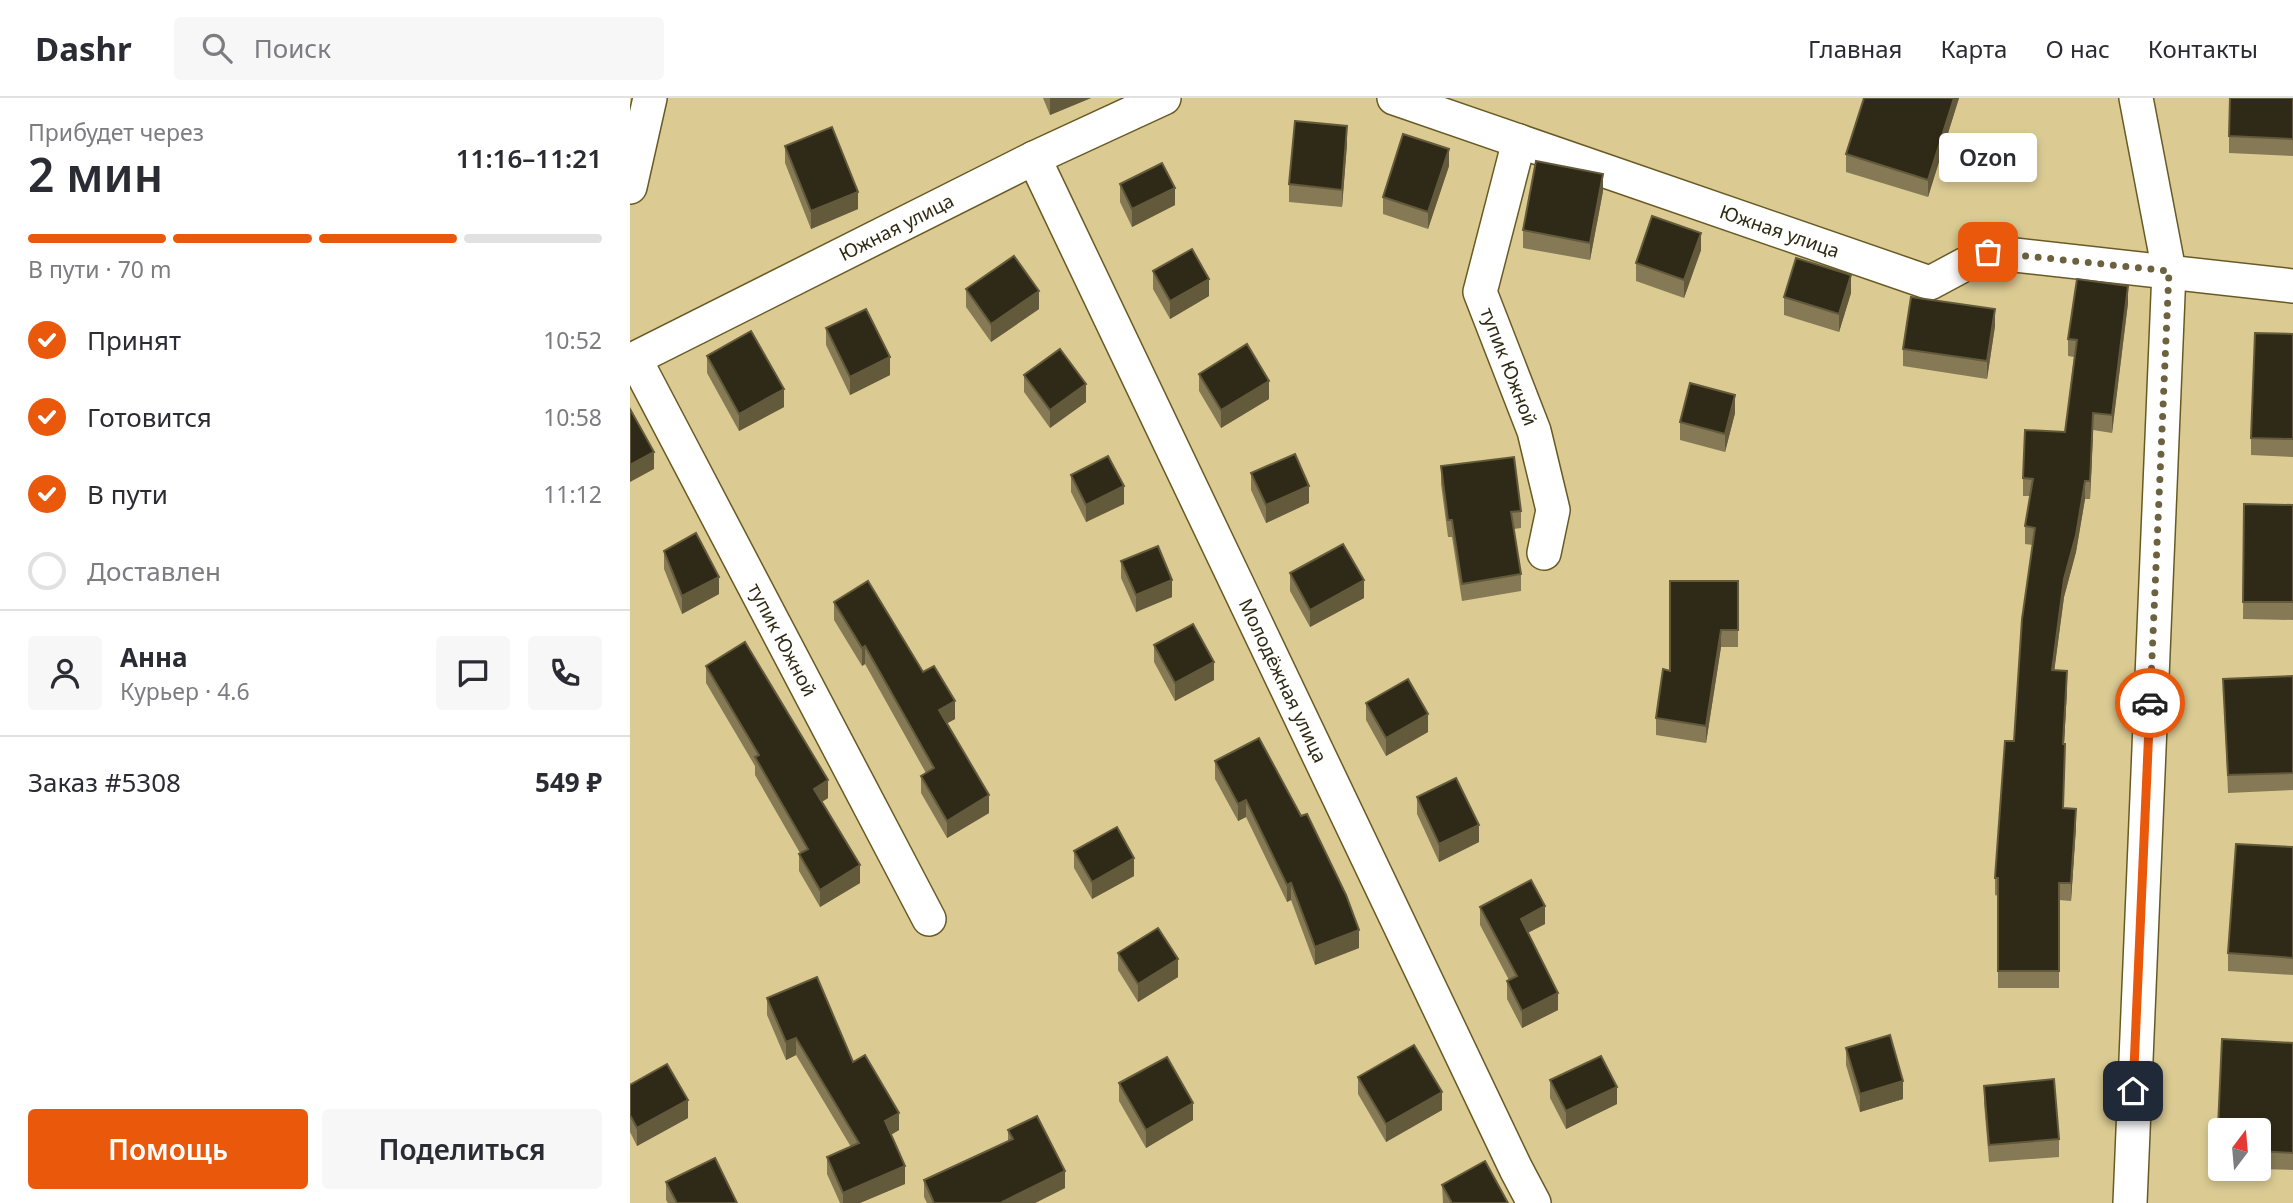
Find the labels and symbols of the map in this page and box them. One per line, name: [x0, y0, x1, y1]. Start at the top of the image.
callout: Ozon: [1939, 133, 2037, 182]
street label: Южная улица: [834, 187, 958, 267]
street label: Южная улица: [1716, 198, 1843, 264]
pin: [1958, 222, 2018, 282]
street label: тупик Южной: [1474, 304, 1544, 429]
street label: тупик Южной: [742, 578, 823, 701]
street label: Молодёжная улица: [1233, 594, 1333, 767]
courier: [2115, 668, 2185, 738]
pin: [2103, 1061, 2163, 1121]
north arrow: [2208, 1118, 2272, 1181]

